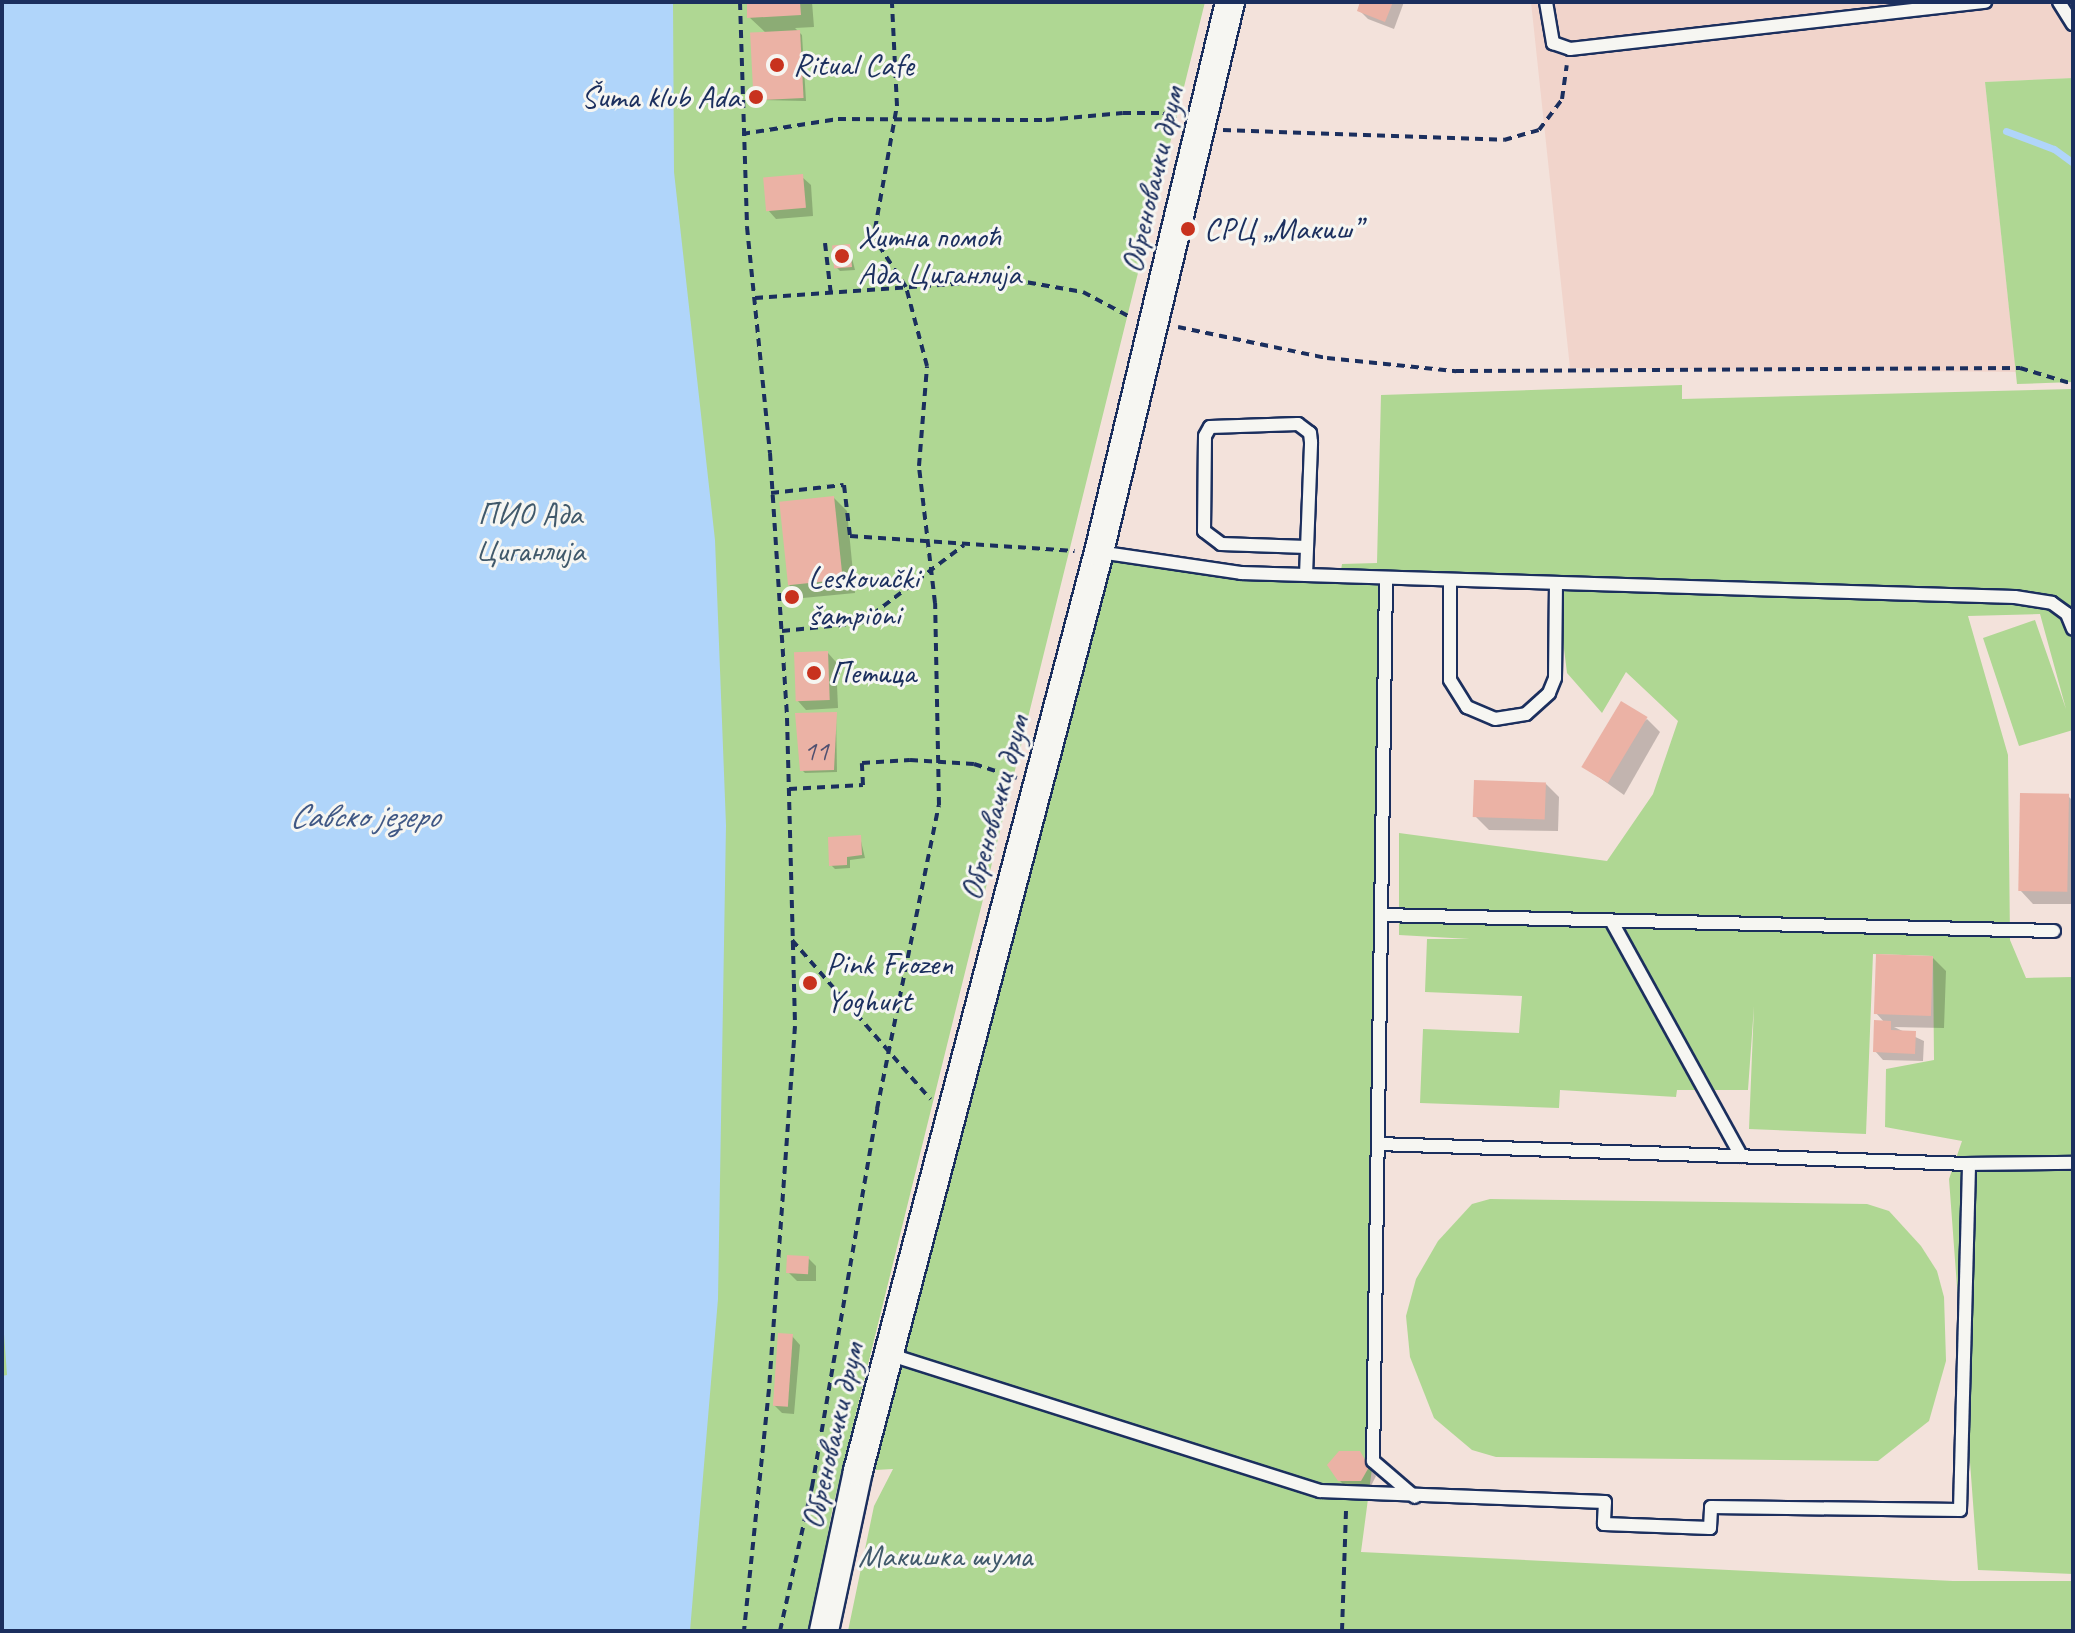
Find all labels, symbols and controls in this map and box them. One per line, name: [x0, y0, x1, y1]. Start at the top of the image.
place label: Ritual Cafe: [793, 46, 914, 84]
marker: Ritual Cafe: [768, 56, 786, 74]
place label: Šuma klub Ada: [581, 78, 740, 116]
street label: Обреновачки друм: [1113, 83, 1193, 277]
marker: Šuma klub Ada: [747, 88, 765, 106]
place label: СРЦ „Макиш”: [1204, 210, 1360, 248]
place label: Хитна помоћ Ада Циганлија: [858, 219, 1017, 294]
marker: СРЦ „Макиш”: [1179, 220, 1197, 238]
marker: Хитна помоћ Ада Циганлија: [833, 247, 851, 265]
park label: ПИО Ада Циганлија: [475, 496, 585, 571]
place label: Leskovački šampioni: [808, 560, 919, 635]
marker: Leskovački šampioni: [783, 588, 801, 606]
place label: Петица: [830, 654, 916, 692]
marker: Петица: [805, 664, 823, 682]
street label: Обреновачки друм: [952, 712, 1038, 904]
house number: 11: [803, 734, 829, 768]
water label: Савско језеро: [289, 796, 439, 836]
place label: Pink Frozen Yoghurt: [826, 946, 953, 1021]
marker: Pink Frozen Yoghurt: [801, 974, 819, 992]
street label: Обреновачки друм: [793, 1339, 873, 1533]
park label: Макишка шума: [858, 1537, 1032, 1575]

